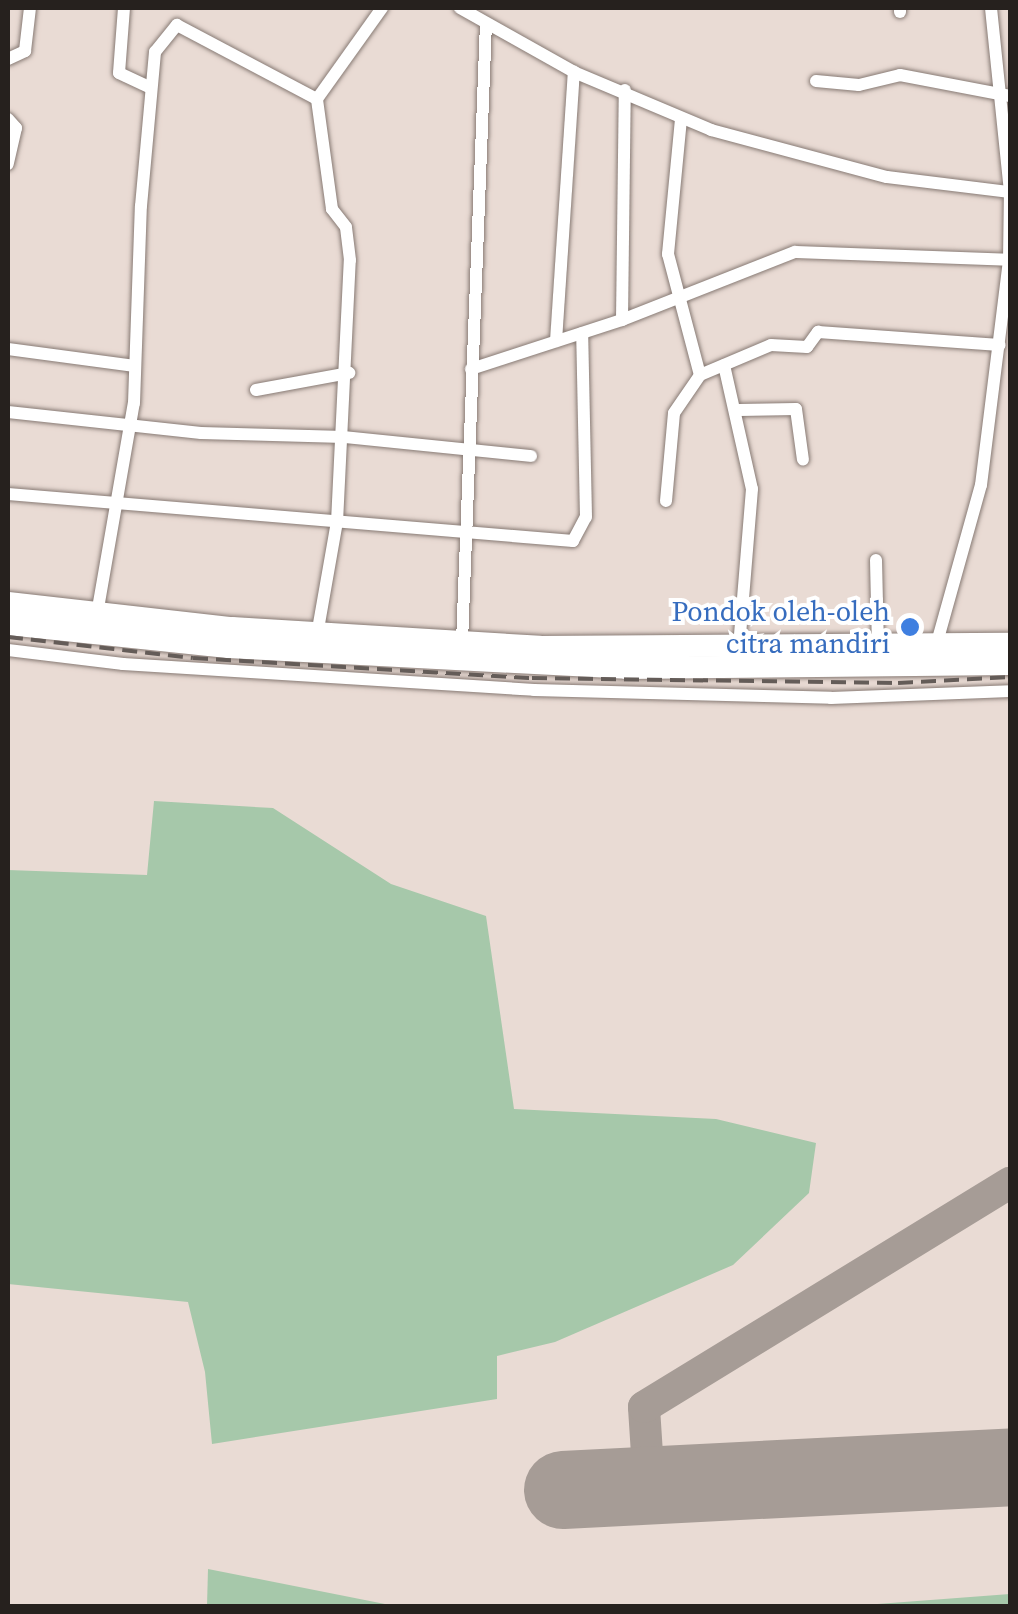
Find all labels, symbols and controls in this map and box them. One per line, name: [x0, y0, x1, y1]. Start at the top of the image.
place label: Pondok oleh-oleh citra mandiri: [671, 594, 890, 660]
marker: Pondok oleh-oleh citra mandiri: [899, 616, 921, 638]

